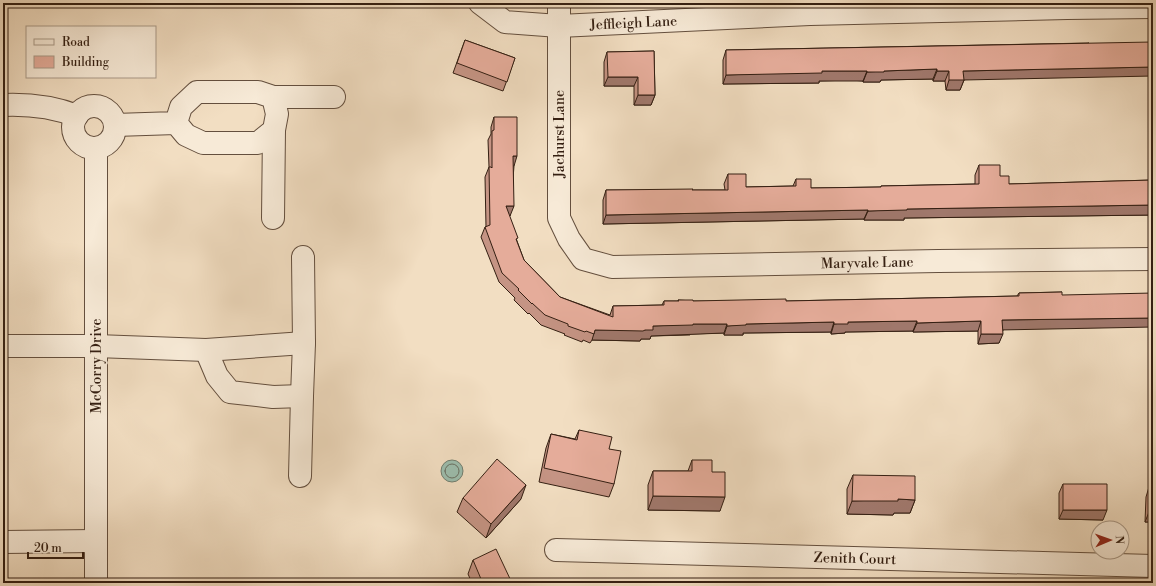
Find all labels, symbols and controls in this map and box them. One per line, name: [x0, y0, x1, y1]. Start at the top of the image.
street label: Jeffleigh Lane: [588, 12, 678, 35]
legend: [26, 26, 156, 78]
text: Road: [62, 35, 90, 50]
text: Building: [61, 55, 110, 70]
street label: Jachurst Lane: [551, 90, 569, 179]
street label: Maryvale Lane: [821, 253, 914, 273]
street label: McCorry Drive: [88, 318, 106, 414]
north arrow: [1090, 520, 1130, 560]
scale bar: [28, 534, 83, 560]
text: N: [1112, 535, 1126, 545]
text: 20 m: [34, 541, 62, 556]
street label: Zenith Court: [813, 549, 896, 569]

